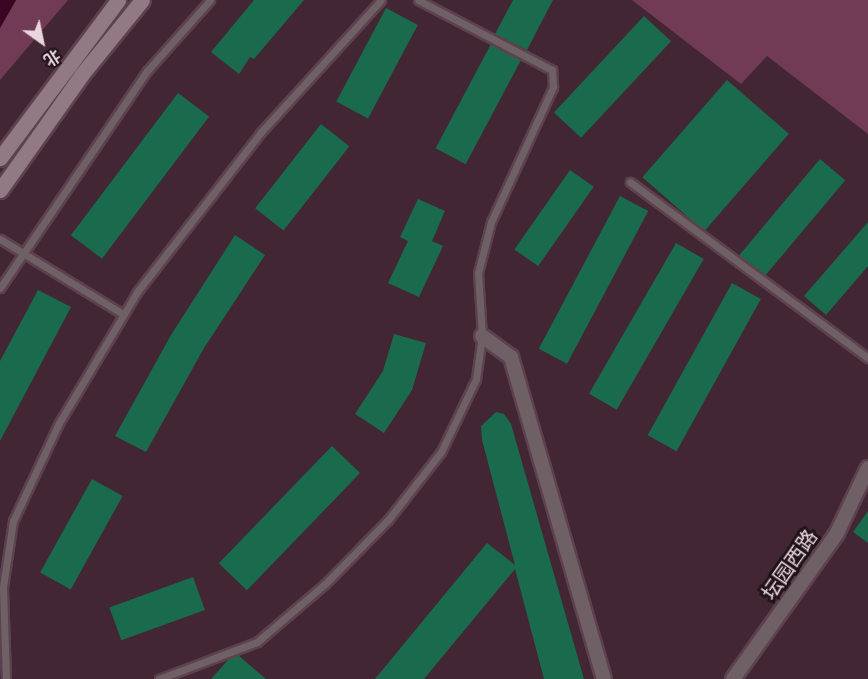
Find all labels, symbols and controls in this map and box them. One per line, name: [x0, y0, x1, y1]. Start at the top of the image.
north arrow: [12, 12, 72, 72]
text: 北: [40, 45, 64, 70]
street label: 坛园西路: [757, 525, 823, 605]

